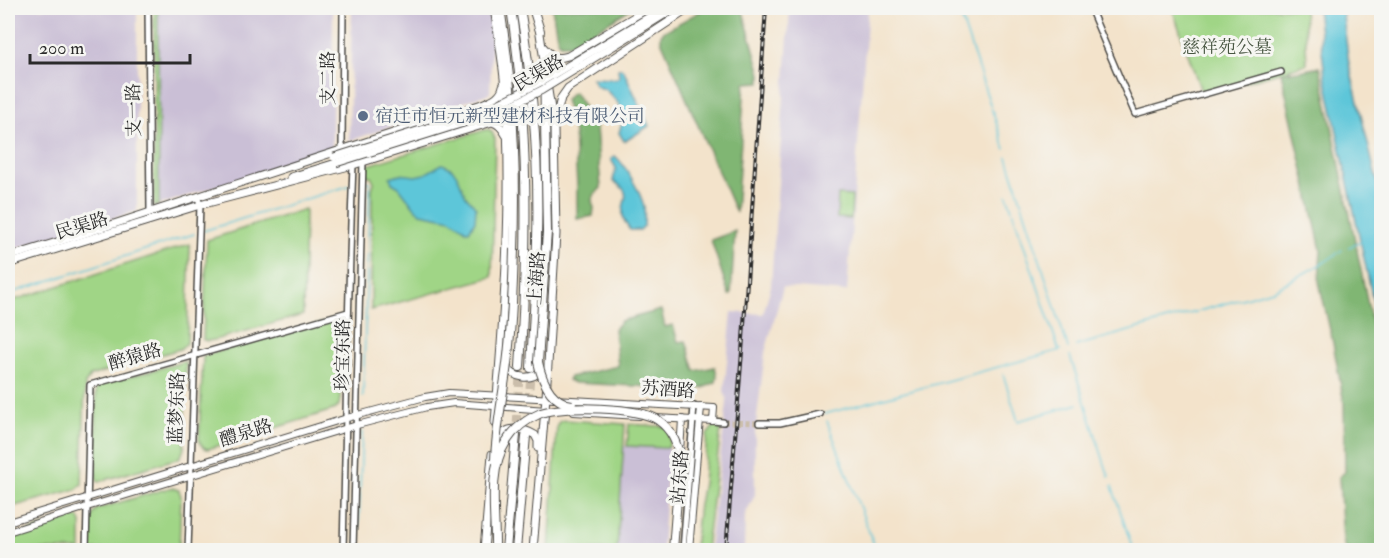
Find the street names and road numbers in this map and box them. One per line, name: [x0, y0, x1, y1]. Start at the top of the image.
street label: 民渠路: [510, 50, 568, 96]
street label: 支二路: [317, 51, 340, 105]
street label: 支一路: [122, 83, 146, 137]
street label: 民渠路: [53, 207, 111, 245]
street label: 上海路: [524, 250, 550, 306]
street label: 珍宝东路: [331, 319, 355, 391]
street label: 醉猿路: [106, 339, 164, 375]
street label: 蓝梦东路: [164, 372, 190, 444]
street label: 苏酒路: [640, 377, 696, 403]
street label: 醴泉路: [217, 414, 275, 452]
street label: 站东路: [666, 449, 694, 505]

